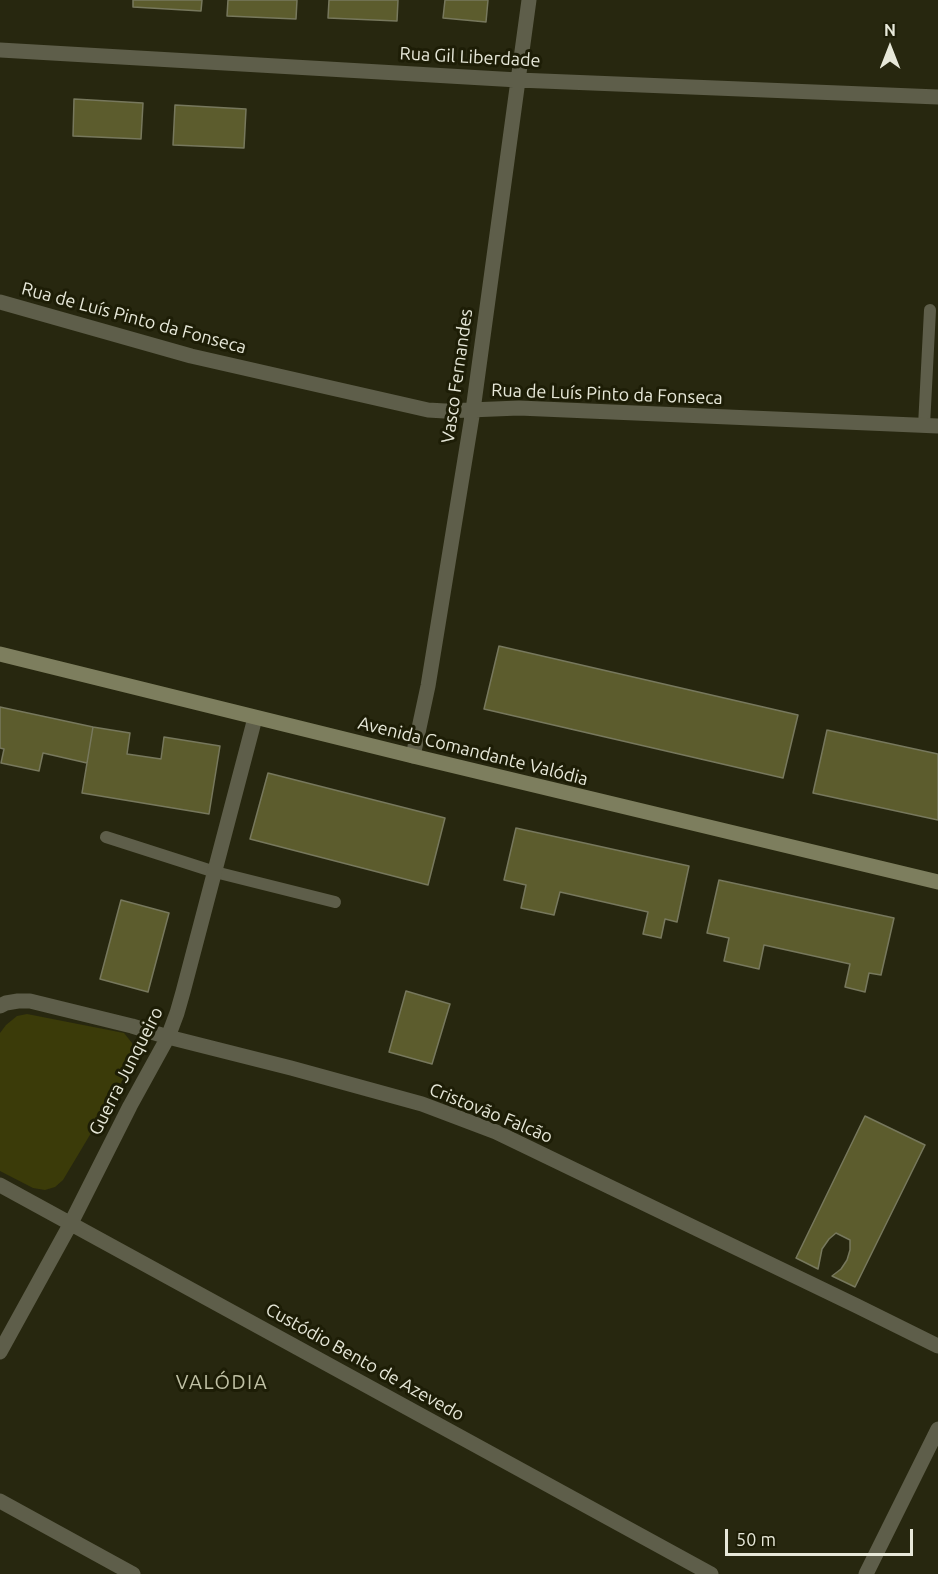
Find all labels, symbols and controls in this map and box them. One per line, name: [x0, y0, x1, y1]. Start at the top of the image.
north arrow: [860, 18, 920, 78]
text: N: [884, 21, 896, 39]
street label: Rua Gil Liberdade: [399, 43, 541, 71]
street label: Rua de Luís Pinto da Fonseca: [19, 278, 249, 358]
street label: Vasco Fernandes: [437, 307, 477, 445]
street label: Rua de Luís Pinto da Fonseca: [491, 379, 723, 409]
street label: Avenida Comandante Valódia: [356, 712, 590, 790]
street label: Guerra Junqueiro: [84, 1003, 168, 1139]
street label: Cristovão Falcão: [426, 1078, 556, 1148]
street label: Custódio Bento de Azevedo: [262, 1298, 468, 1426]
district label: VALÓDIA: [176, 1370, 268, 1394]
scale bar: [728, 1517, 916, 1555]
text: 50 m: [736, 1529, 776, 1549]

